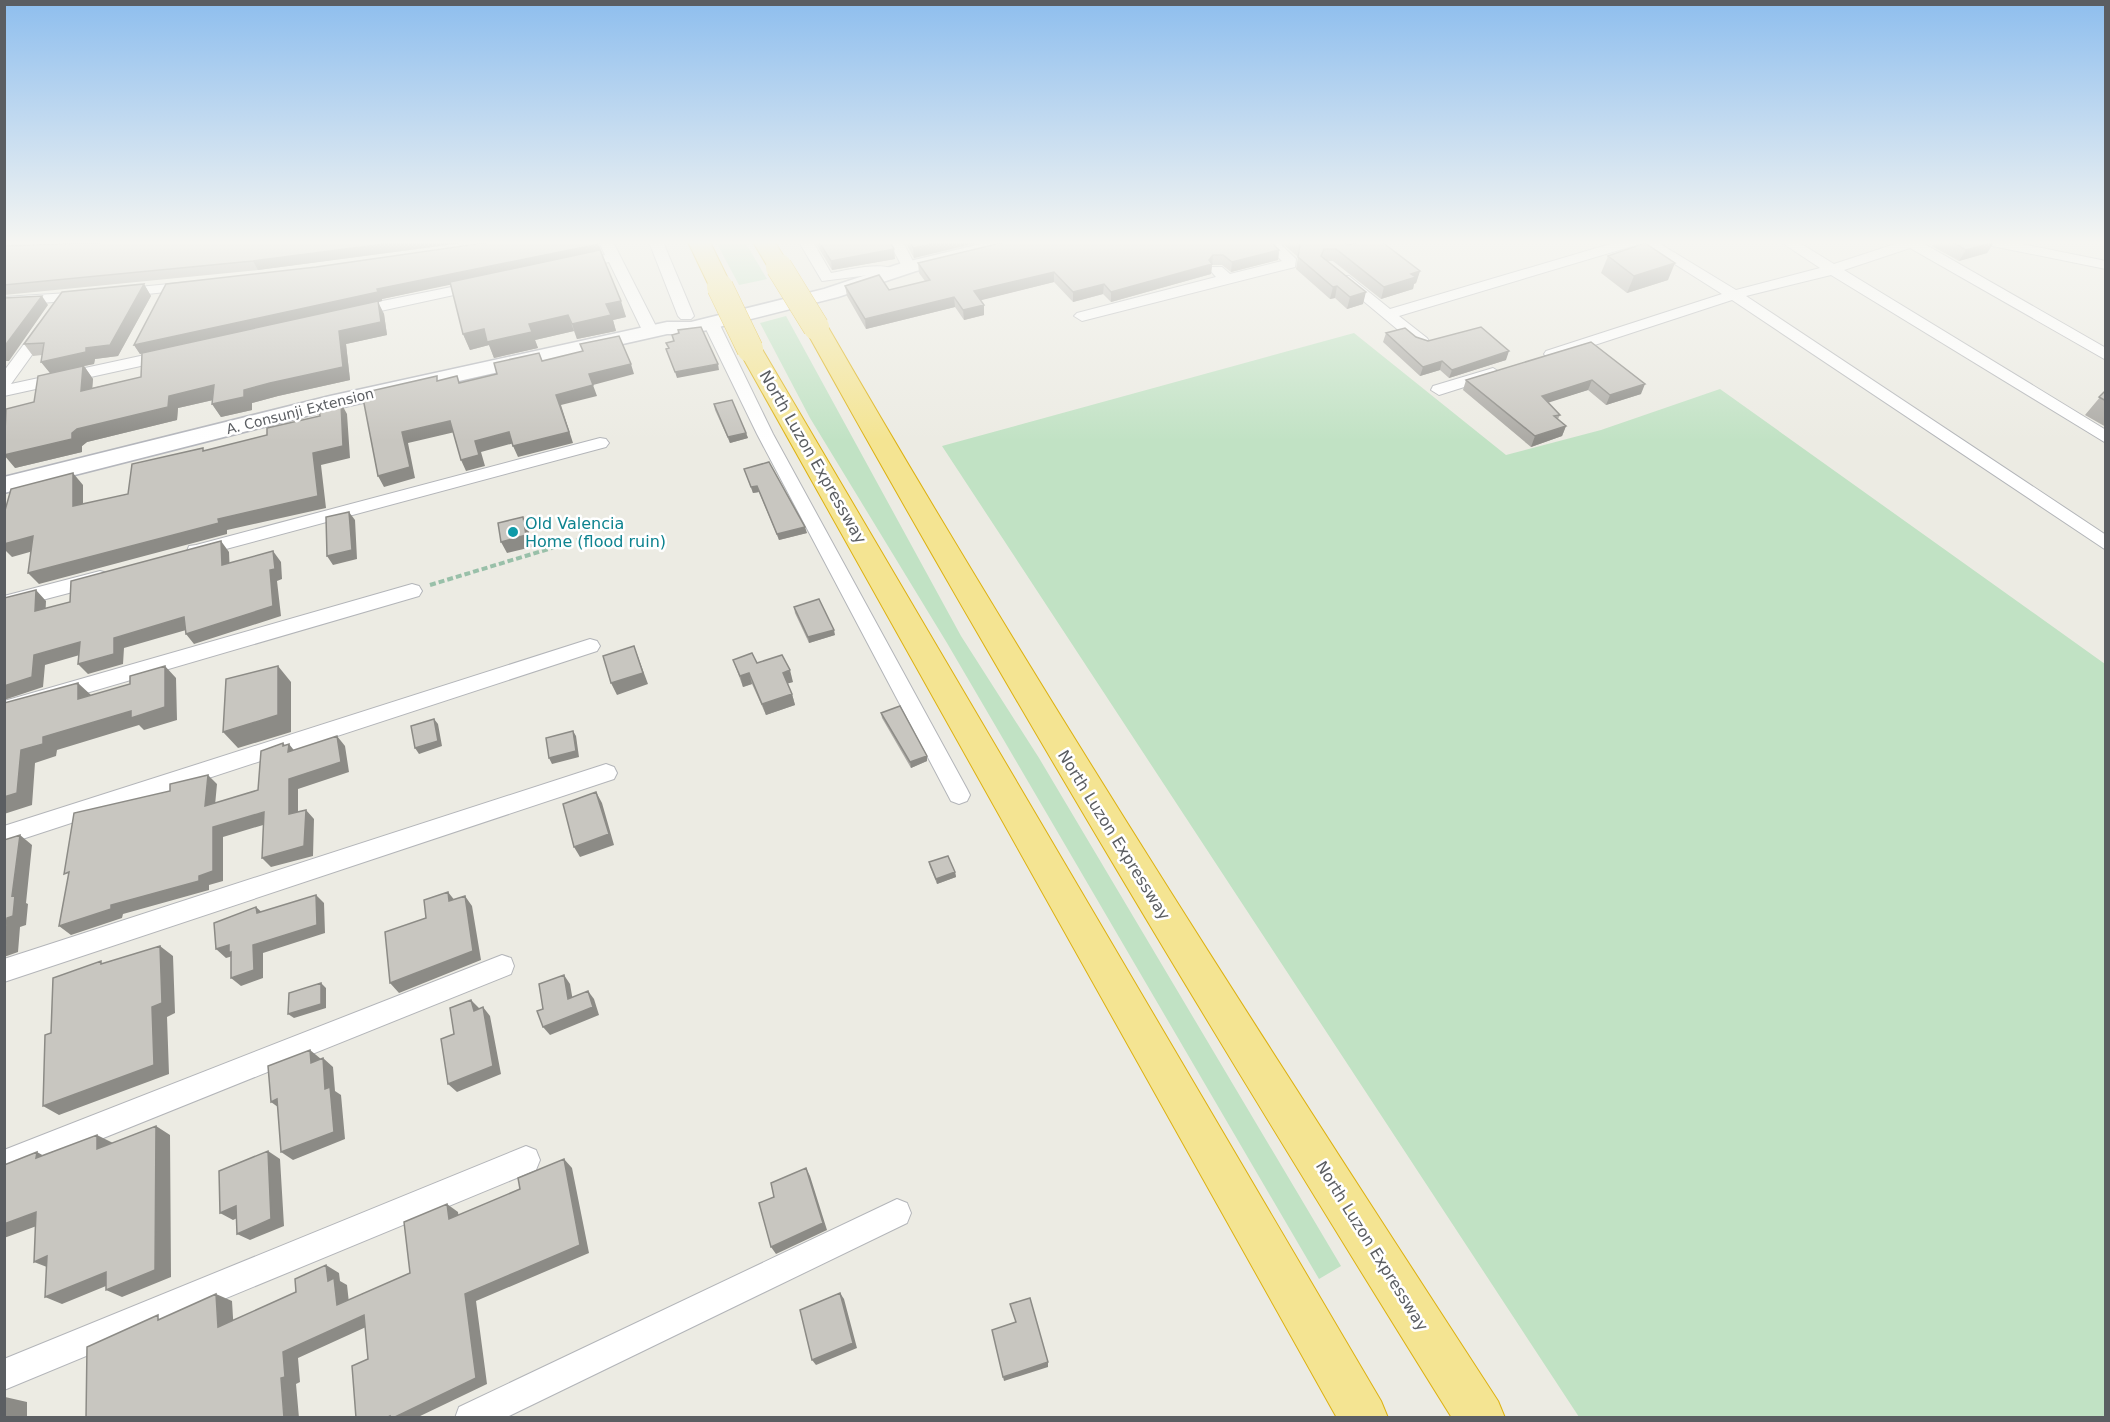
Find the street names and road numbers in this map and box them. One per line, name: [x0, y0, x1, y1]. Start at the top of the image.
street label: North Luzon Expressway: [756, 367, 870, 547]
street label: A. Consunji Extension: [225, 385, 375, 437]
street label: North Luzon Expressway: [1054, 746, 1174, 924]
street label: North Luzon Expressway: [1312, 1157, 1432, 1335]

